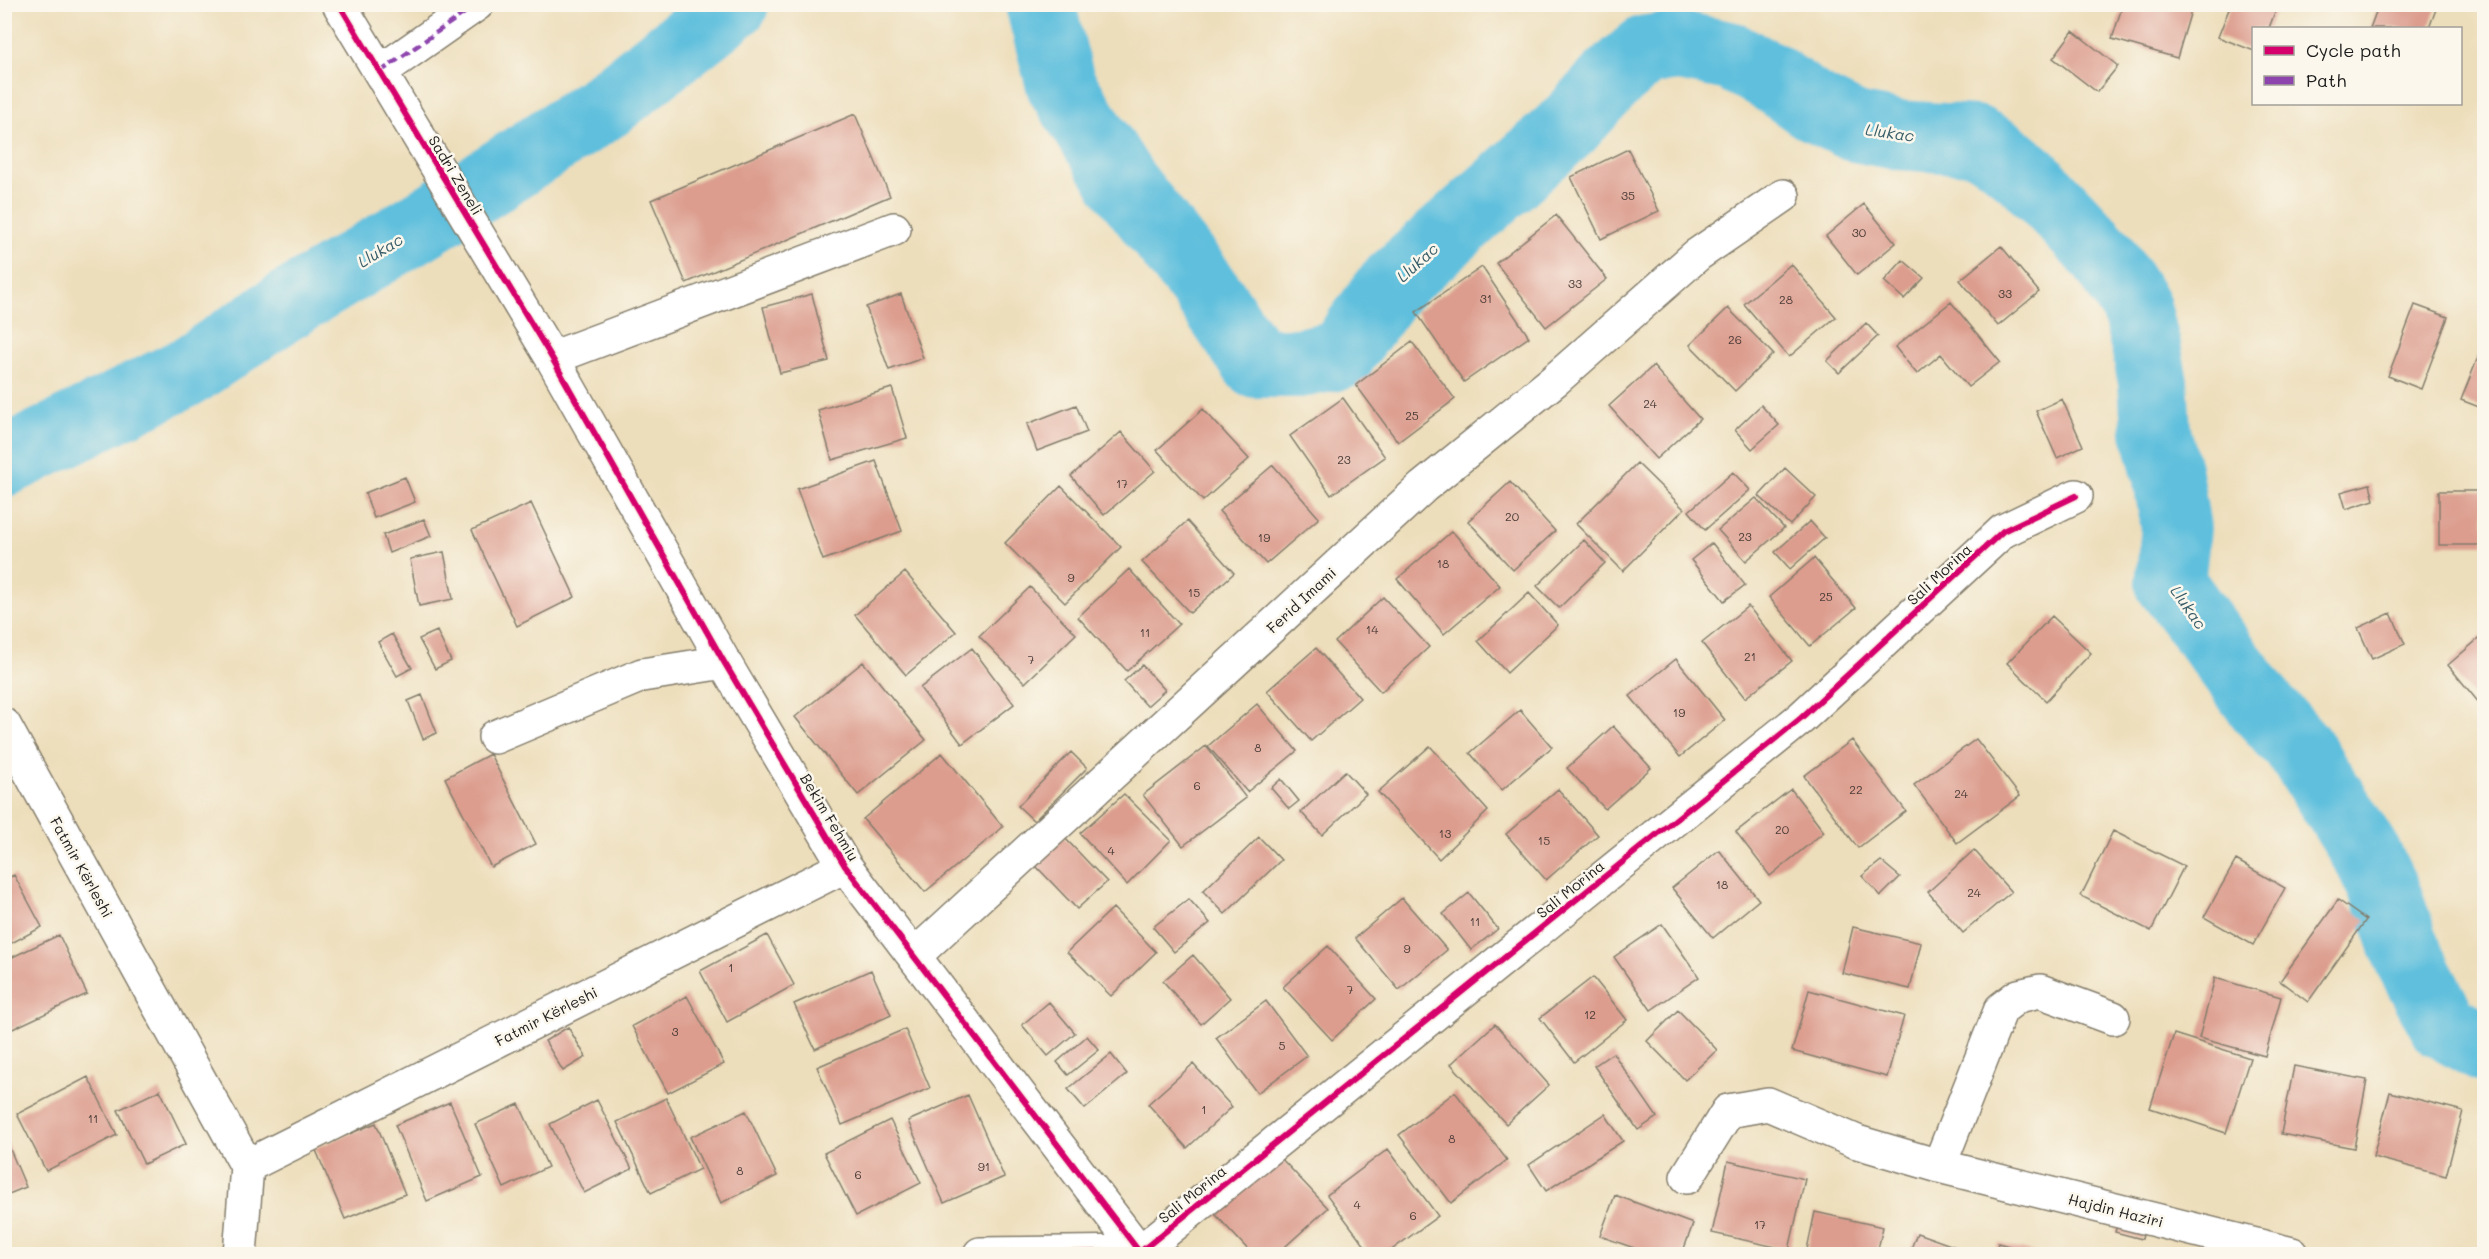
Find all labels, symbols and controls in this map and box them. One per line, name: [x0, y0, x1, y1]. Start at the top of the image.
legend: [2252, 27, 2462, 105]
text: Cycle path: [2306, 38, 2401, 62]
text: Path: [2306, 68, 2346, 92]
water label: Llukac: [1864, 118, 1916, 146]
street label: Sadri Zeneli: [424, 131, 488, 219]
house number: 35: [1621, 187, 1635, 203]
house number: 30: [1852, 224, 1867, 240]
water label: Llukac: [354, 228, 406, 272]
water label: Llukac: [1392, 238, 1442, 286]
house number: 33: [1568, 275, 1582, 291]
house number: 33: [1998, 285, 2012, 301]
house number: 31: [1480, 290, 1492, 306]
house number: 28: [1779, 291, 1793, 307]
house number: 26: [1728, 331, 1742, 347]
house number: 24: [1643, 395, 1657, 411]
house number: 25: [1405, 407, 1419, 423]
house number: 23: [1337, 451, 1351, 467]
house number: 17: [1116, 475, 1128, 491]
house number: 20: [1505, 508, 1520, 524]
house number: 23: [1738, 528, 1752, 544]
house number: 19: [1258, 529, 1270, 545]
street label: Sali Morina: [1902, 539, 1976, 609]
house number: 18: [1437, 555, 1449, 571]
street label: Ferid Imami: [1262, 563, 1340, 637]
house number: 9: [1067, 569, 1075, 585]
water label: Llukac: [2166, 581, 2212, 633]
house number: 15: [1188, 584, 1200, 600]
house number: 25: [1819, 588, 1833, 604]
house number: 14: [1366, 621, 1378, 637]
house number: 11: [1140, 624, 1150, 640]
house number: 21: [1744, 648, 1756, 664]
house number: 7: [1028, 651, 1035, 667]
house number: 19: [1673, 704, 1685, 720]
house number: 8: [1254, 739, 1262, 755]
street label: Bekim Fehmiu: [796, 770, 864, 864]
house number: 6: [1193, 777, 1201, 793]
house number: 22: [1849, 781, 1863, 797]
house number: 24: [1954, 785, 1968, 801]
street label: Fatmir Kërleshi: [46, 813, 118, 921]
house number: 20: [1775, 821, 1790, 837]
house number: 13: [1439, 825, 1451, 841]
house number: 15: [1538, 832, 1550, 848]
house number: 4: [1107, 842, 1115, 858]
street label: Sali Morina: [1532, 856, 1608, 922]
house number: 18: [1716, 876, 1728, 892]
house number: 24: [1967, 884, 1981, 900]
house number: 11: [1470, 913, 1480, 929]
house number: 9: [1403, 940, 1411, 956]
house number: 1: [728, 959, 734, 975]
house number: 7: [1347, 981, 1354, 997]
street label: Fatmir Kërleshi: [491, 982, 601, 1050]
house number: 12: [1584, 1006, 1596, 1022]
house number: 3: [671, 1023, 679, 1039]
house number: 5: [1279, 1037, 1286, 1053]
house number: 1: [1201, 1101, 1207, 1117]
house number: 11: [88, 1110, 98, 1126]
house number: 8: [1448, 1130, 1456, 1146]
house number: 91: [978, 1158, 990, 1174]
street label: Sali Morina: [1154, 1161, 1230, 1227]
house number: 8: [736, 1162, 744, 1178]
house number: 6: [854, 1166, 862, 1182]
street label: Hajdin Haziri: [2066, 1189, 2166, 1231]
house number: 4: [1353, 1196, 1361, 1212]
house number: 6: [1409, 1207, 1417, 1223]
house number: 17: [1754, 1216, 1766, 1232]

